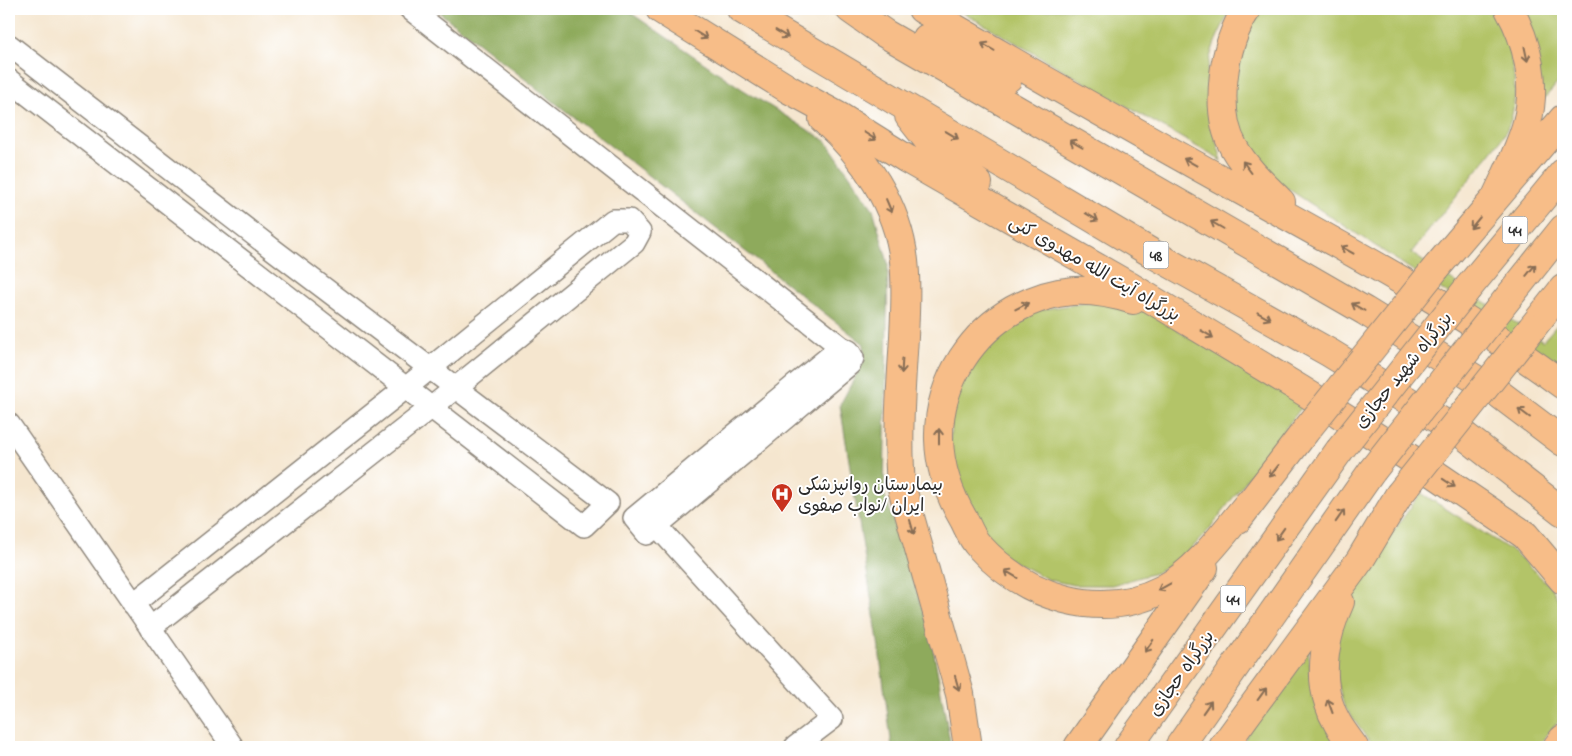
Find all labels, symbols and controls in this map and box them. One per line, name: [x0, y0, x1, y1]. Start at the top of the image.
one-way arrow: [775, 29, 789, 39]
one-way arrow: [694, 30, 708, 40]
one-way arrow: [982, 42, 996, 52]
one-way arrow: [1522, 45, 1531, 61]
one-way arrow: [945, 130, 959, 140]
one-way arrow: [863, 132, 877, 142]
one-way arrow: [1070, 138, 1084, 148]
one-way arrow: [1183, 157, 1198, 167]
one-way arrow: [1242, 160, 1252, 174]
one-way arrow: [884, 198, 894, 213]
street label: بزرگراه آیت الله مهدوی کنی: [1004, 210, 1184, 329]
one-way arrow: [1085, 213, 1099, 223]
one-way arrow: [1469, 216, 1480, 229]
road number: 44: [1502, 216, 1528, 244]
one-way arrow: [1210, 220, 1225, 230]
road number: 48: [1144, 242, 1168, 268]
one-way arrow: [1341, 244, 1355, 254]
one-way arrow: [1525, 263, 1536, 276]
one-way arrow: [1014, 301, 1029, 310]
one-way arrow: [1351, 301, 1365, 311]
street label: بزرگراه شهید حجازی: [1349, 307, 1460, 435]
one-way arrow: [1256, 311, 1270, 321]
one-way arrow: [1199, 329, 1213, 339]
one-way arrow: [898, 358, 907, 374]
one-way arrow: [1518, 407, 1531, 418]
one-way arrow: [934, 428, 944, 444]
one-way arrow: [1269, 464, 1280, 477]
place label: بیمارستان روانپزشکی ایران /نواب صفوی: [798, 473, 943, 520]
one-way arrow: [1442, 478, 1456, 488]
hospital icon: بیمارستان روانپزشکی ایران /نواب صفوی: [770, 482, 794, 513]
one-way arrow: [1335, 510, 1345, 524]
one-way arrow: [907, 519, 917, 535]
one-way arrow: [1275, 527, 1285, 541]
one-way arrow: [1005, 569, 1019, 579]
one-way arrow: [1157, 582, 1172, 592]
road number: 44: [1220, 586, 1246, 612]
street label: بزرگراه حجازی: [1143, 626, 1222, 723]
one-way arrow: [1144, 639, 1154, 653]
one-way arrow: [953, 675, 962, 691]
one-way arrow: [1257, 687, 1267, 701]
one-way arrow: [1325, 698, 1334, 714]
one-way arrow: [1202, 700, 1212, 714]

